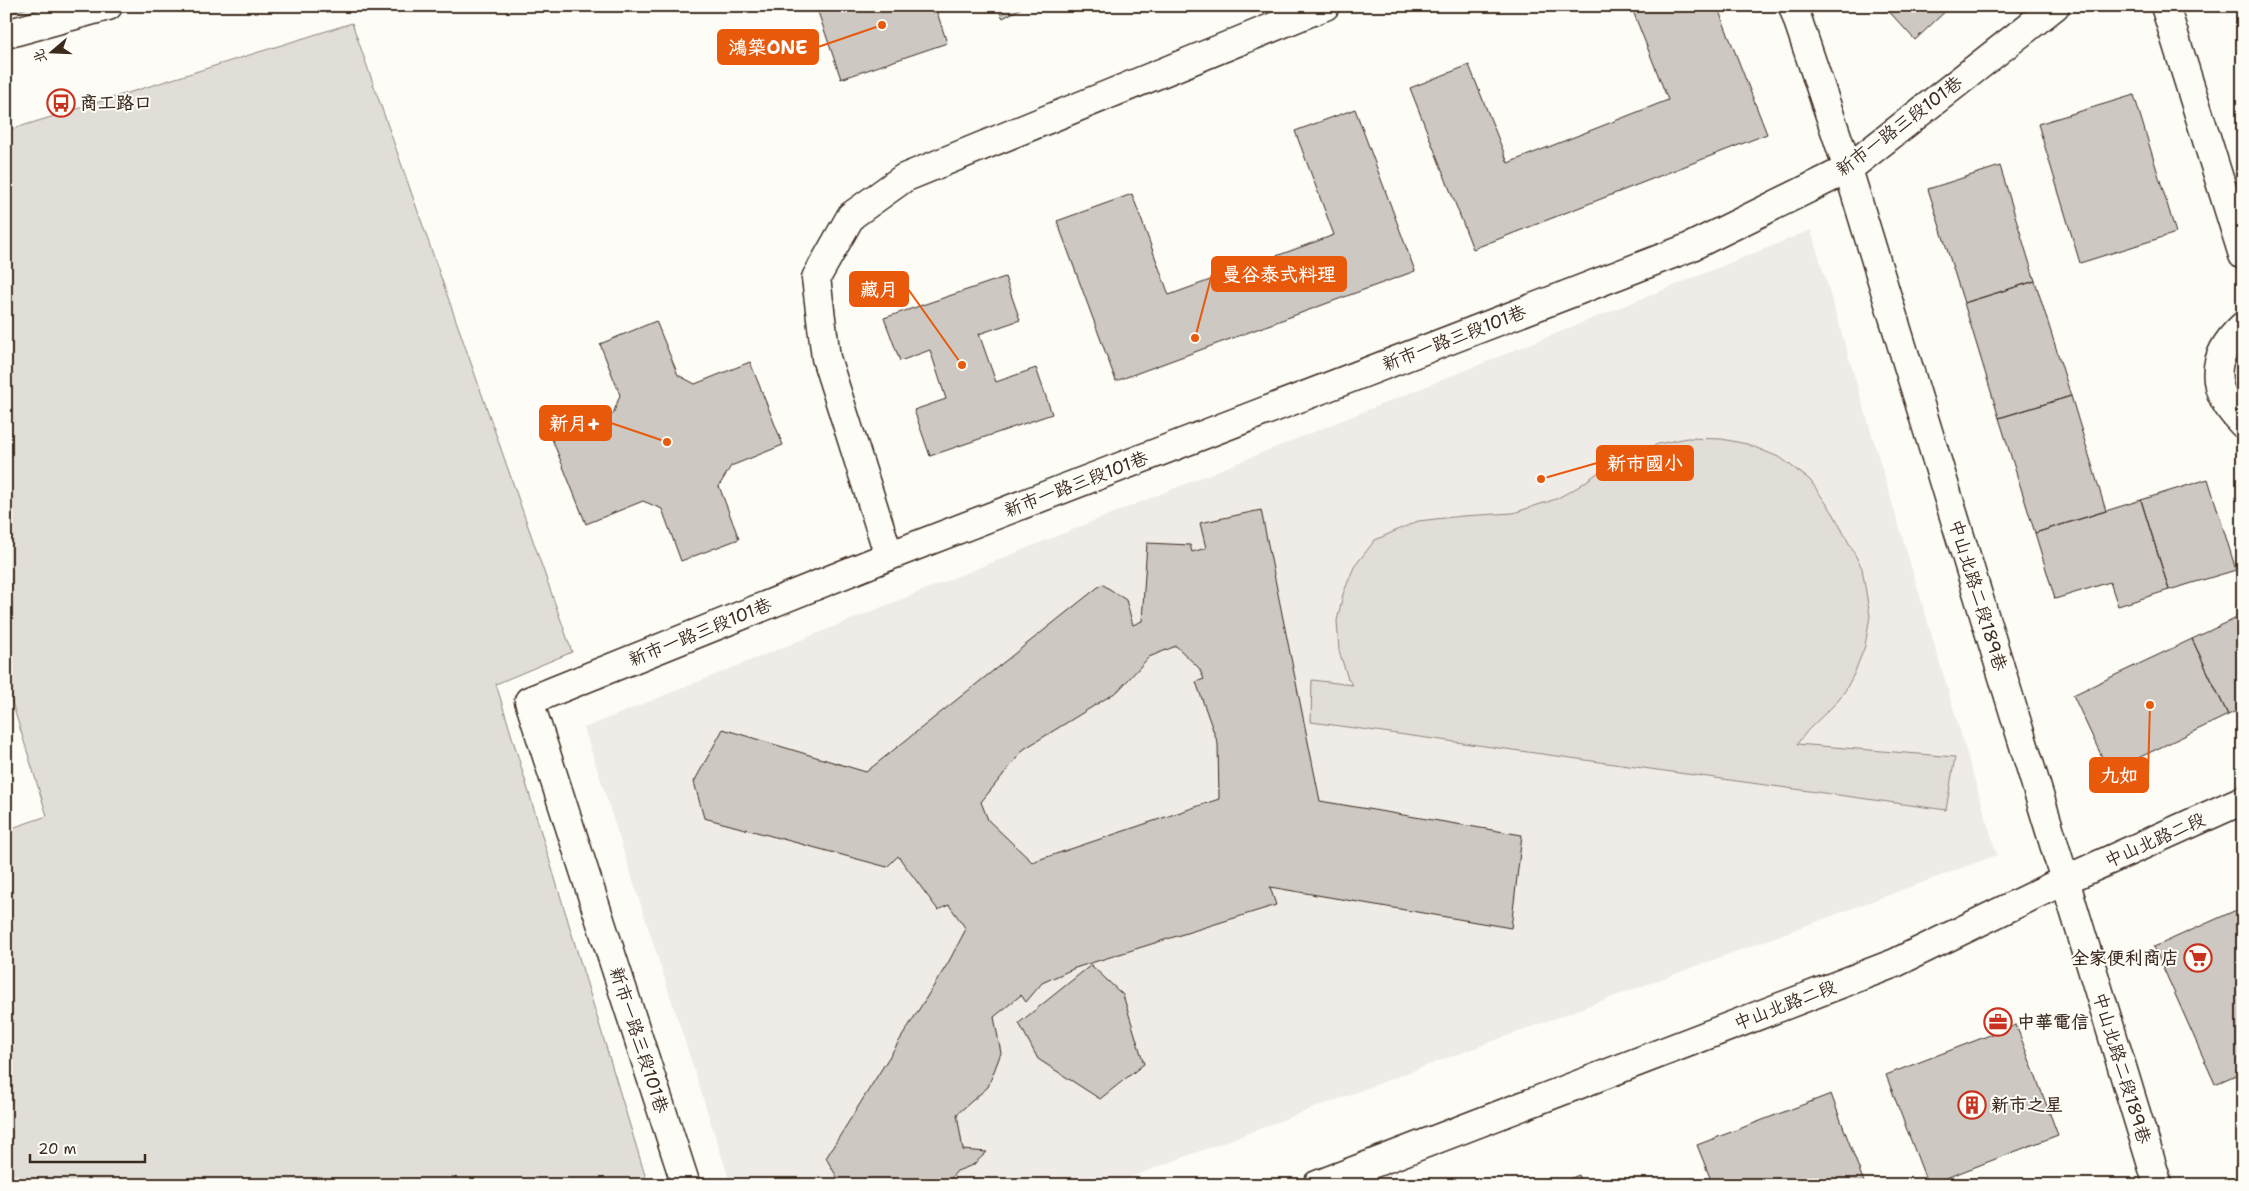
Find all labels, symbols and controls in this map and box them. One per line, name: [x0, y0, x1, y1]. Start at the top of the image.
north arrow: [28, 28, 78, 78]
callout: 鴻築ONE: [718, 30, 818, 64]
text: 鴻築ONE: [728, 35, 808, 60]
text: 北: [29, 47, 50, 66]
street label: 新市一路三段101巷: [1831, 70, 1967, 182]
bus stop icon: 商工路口: [46, 88, 76, 118]
place label: 商工路口: [80, 91, 152, 115]
callout: 曼谷泰式料理: [1212, 257, 1346, 291]
text: 曼谷泰式料理: [1222, 262, 1336, 287]
callout: 藏月: [850, 272, 908, 306]
text: 藏月: [860, 277, 898, 302]
street label: 新市一路三段101巷: [1378, 299, 1530, 377]
callout: 新月+: [540, 406, 611, 440]
text: 新月+: [549, 411, 601, 436]
street label: 新市一路三段101巷: [1000, 445, 1152, 523]
callout: 新市國小: [1597, 446, 1693, 480]
text: 新市國小: [1607, 451, 1683, 476]
street label: 中山北路二段189巷: [1943, 516, 2013, 674]
street label: 新市一路三段101巷: [625, 592, 775, 672]
callout: 九如: [2090, 758, 2148, 792]
text: 九如: [2100, 763, 2138, 788]
street label: 中山北路二段: [2101, 807, 2209, 873]
supermarket icon: 全家便利商店: [2183, 943, 2213, 973]
place label: 全家便利商店: [2071, 946, 2179, 970]
street label: 新市一路三段101巷: [604, 964, 674, 1116]
street label: 中山北路二段: [1730, 974, 1840, 1036]
street label: 中山北路二段189巷: [2087, 989, 2157, 1147]
office icon: 中華電信: [1983, 1007, 2013, 1037]
place label: 中華電信: [2017, 1010, 2089, 1034]
building icon: 新市之星: [1957, 1090, 1987, 1120]
place label: 新市之星: [1991, 1093, 2063, 1117]
scale bar: [30, 1131, 145, 1163]
text: 20 m: [38, 1139, 77, 1159]

